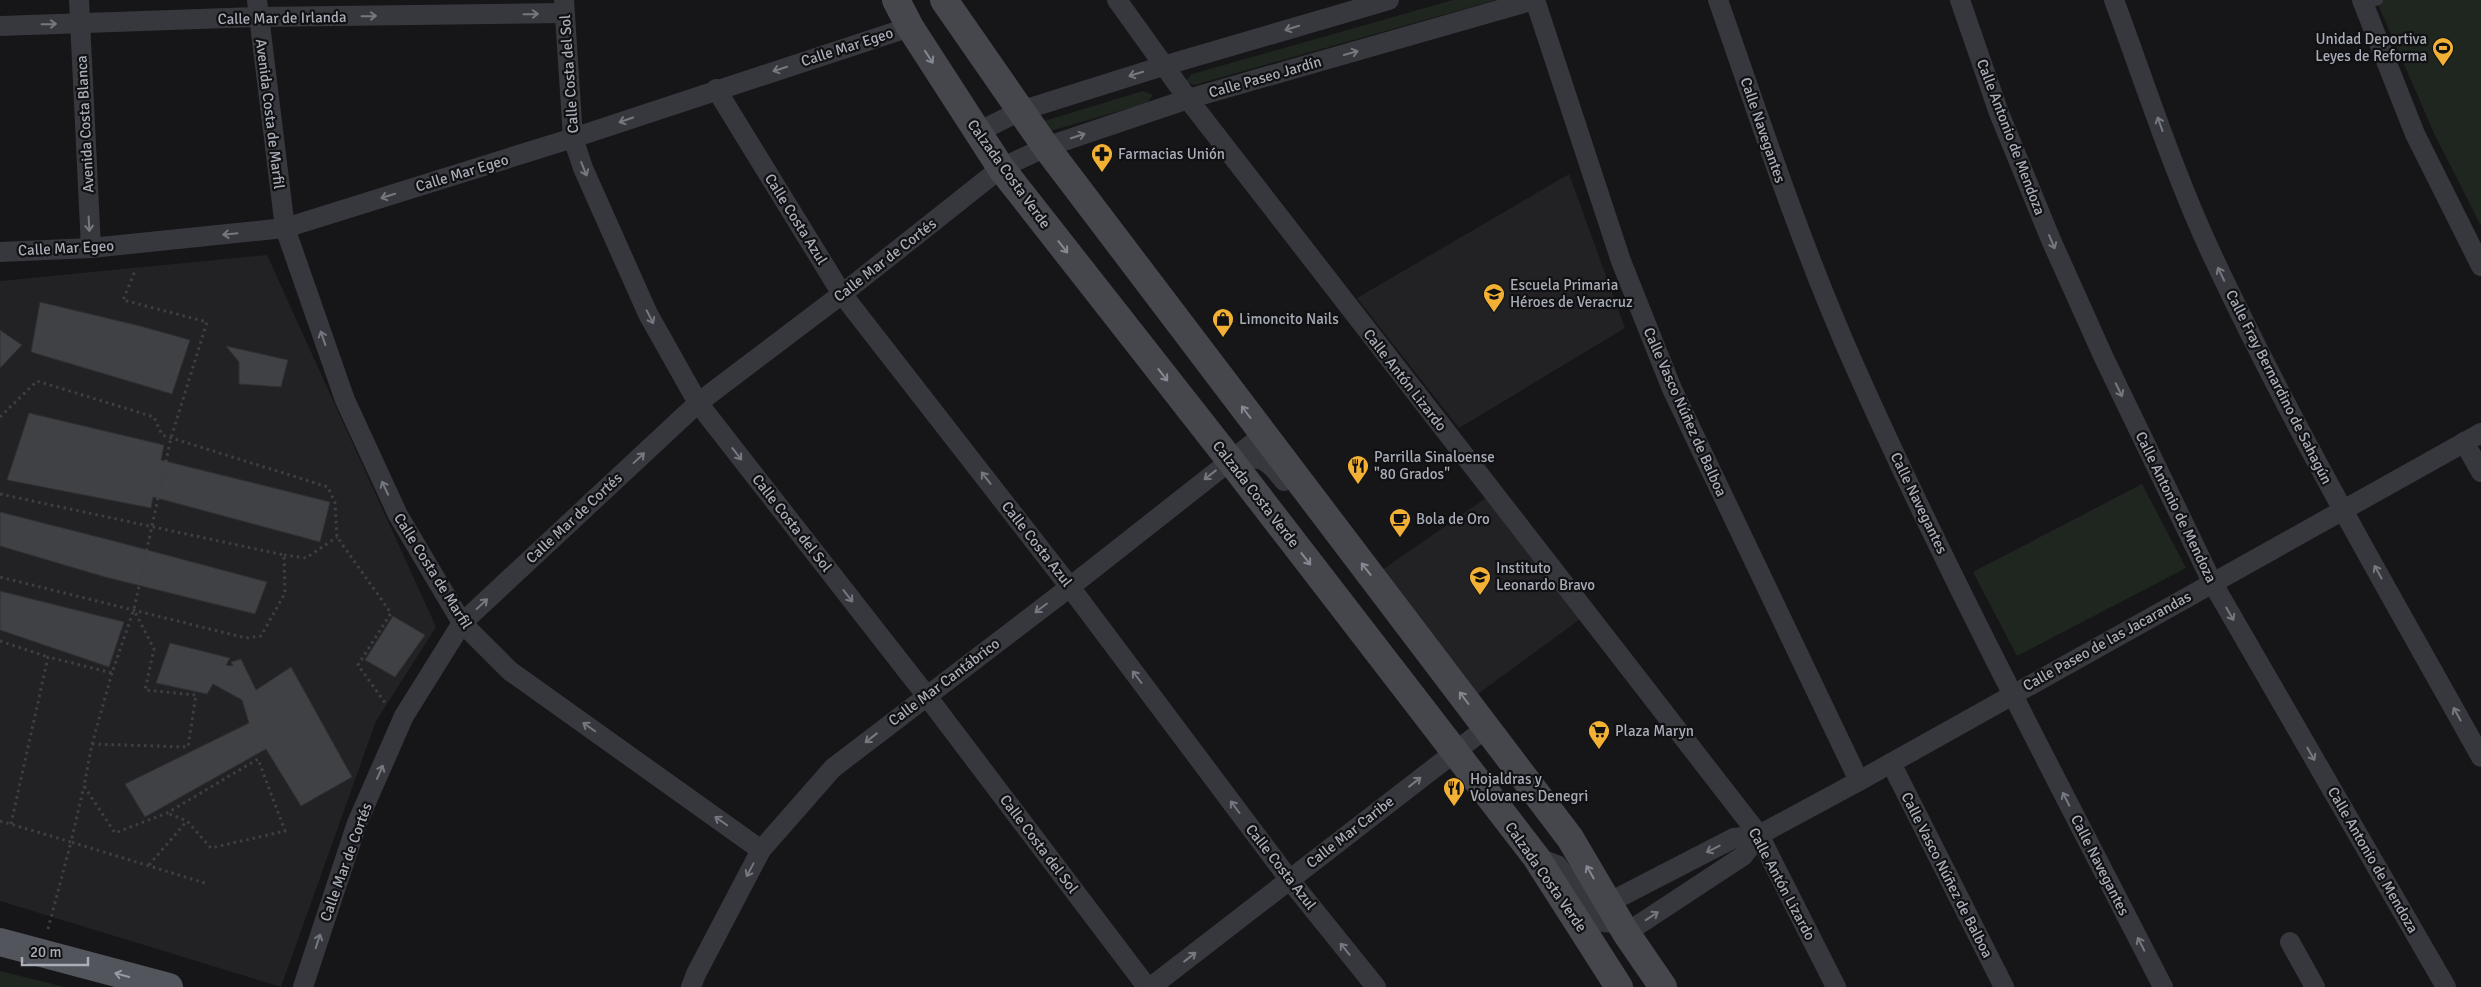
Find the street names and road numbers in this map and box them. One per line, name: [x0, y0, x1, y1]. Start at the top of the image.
street label: Calle Mar de Irlanda: [217, 8, 347, 28]
street label: Calle Costa del Sol: [556, 14, 582, 134]
street label: Calle Mar Egeo: [799, 24, 896, 70]
street label: Avenida Costa de Marfil: [252, 38, 288, 190]
street label: Calle Paseo Jardín: [1207, 52, 1323, 102]
street label: Avenida Costa Blanca: [72, 55, 98, 193]
street label: Calle Antonio de Mendoza: [1973, 56, 2049, 218]
street label: Calle Navegantes: [1737, 75, 1790, 186]
street label: Calzada Costa Verde: [964, 116, 1054, 232]
street label: Calle Mar Egeo: [413, 150, 511, 196]
street label: Calle Costa Azul: [761, 170, 831, 268]
street label: Calle Mar de Cortés: [830, 214, 940, 306]
street label: Calle Mar Egeo: [18, 236, 115, 259]
street label: Calle Fray Bernardino de Sahagún: [2222, 287, 2336, 487]
street label: Calle Antón Lizardo: [1360, 325, 1451, 435]
street label: Calle Vasco Núñez de Balboa: [1639, 325, 1731, 499]
street label: Calle Antonio de Mendoza: [2132, 429, 2220, 585]
street label: Calzada Costa Verde: [1209, 437, 1303, 551]
street label: Calle Navegantes: [1887, 449, 1951, 557]
street label: Calle Mar de Cortés: [522, 469, 626, 567]
street label: Calle Costa del Sol: [748, 471, 836, 575]
street label: Calle Costa Azul: [998, 498, 1076, 590]
street label: Calle Costa de Marfil: [390, 510, 476, 632]
street label: Calle Paseo de las Jacarandas: [2020, 587, 2195, 695]
street label: Calle Mar Cantábrico: [885, 634, 1003, 730]
street label: Calle Antonio de Mendoza: [2324, 784, 2422, 936]
street label: Calle Vasco Núñez de Balboa: [1897, 789, 1997, 961]
street label: Calle Costa del Sol: [996, 791, 1082, 897]
street label: Calle Mar Caribe: [1303, 792, 1397, 872]
street label: Calle Mar de Cortés: [316, 800, 376, 924]
street label: Calle Navegantes: [2067, 812, 2133, 919]
street label: Calzada Costa Verde: [1501, 819, 1591, 935]
street label: Calle Costa Azul: [1242, 821, 1320, 913]
street label: Calle Antón Lizardo: [1745, 825, 1819, 943]

